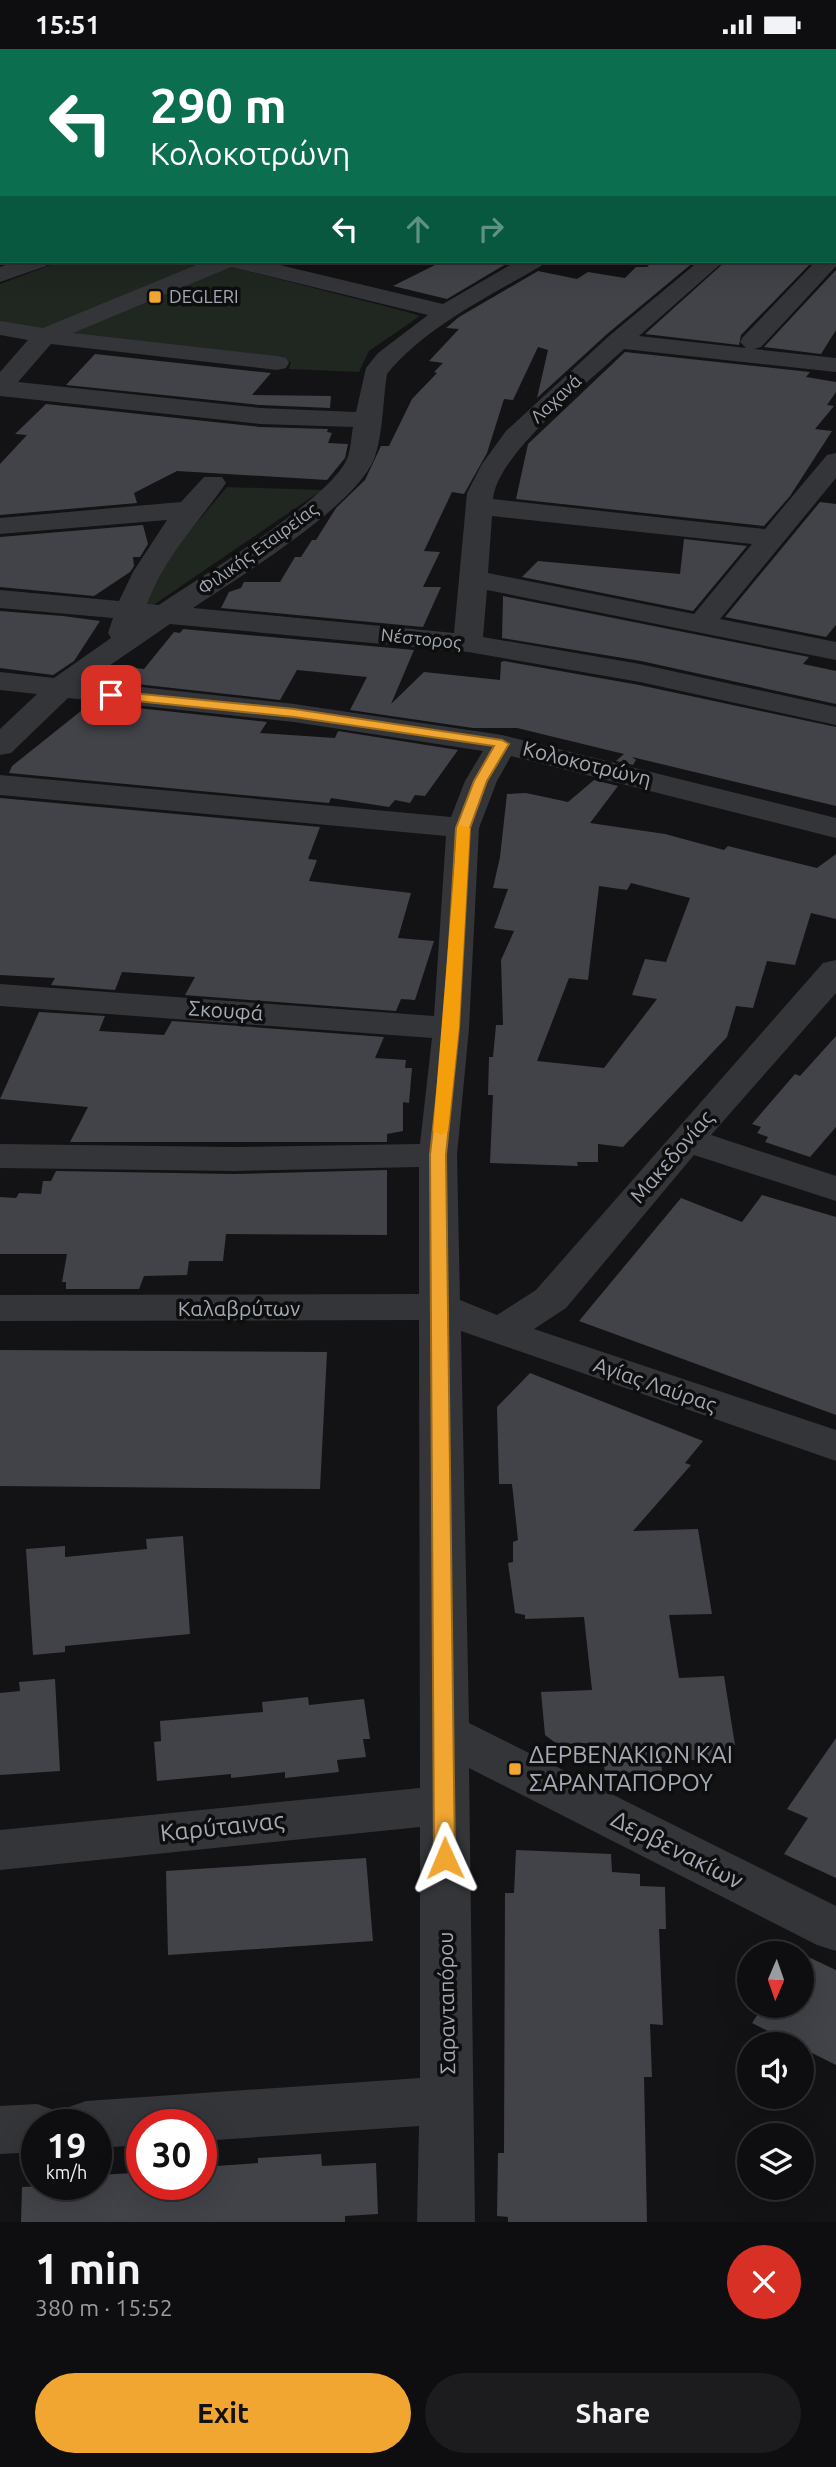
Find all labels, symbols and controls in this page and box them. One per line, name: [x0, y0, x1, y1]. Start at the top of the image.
text: 15:51: [35, 10, 100, 39]
icon: left: [35, 77, 126, 168]
text: 290 m: [150, 77, 287, 132]
text: Κολοκοτρώνη: [150, 135, 350, 171]
icon: left: [326, 210, 364, 248]
icon: ahead: [399, 210, 437, 248]
icon: right: [472, 210, 510, 248]
place label: DEGLERI: [169, 286, 239, 306]
marker: DEGLERI: [147, 289, 163, 305]
street label: Λαχανά: [526, 370, 585, 427]
street label: Φιλικής Εταιρείας: [194, 498, 322, 599]
street label: Νέστορος: [380, 624, 462, 653]
pin: [81, 665, 141, 725]
icon: arrive: [92, 676, 130, 714]
street label: Κολοκοτρώνη: [521, 735, 654, 791]
street label: Σκουφά: [188, 995, 265, 1025]
street label: Μακεδονίας: [625, 1105, 718, 1207]
street label: Καλαβρύτων: [178, 1296, 300, 1320]
street label: Αγίας Λαύρας: [591, 1352, 720, 1416]
place label: ΔΕΡΒΕΝΑΚΙΩΝ ΚΑΙ ΣΑΡΑΝΤΑΠΟΡΟΥ: [529, 1741, 733, 1796]
marker: ΔΕΡΒΕΝΑΚΙΩΝ ΚΑΙ ΣΑΡΑΝΤΑΠΟΡΟΥ: [507, 1761, 523, 1777]
street label: Δερβενακίων: [607, 1805, 748, 1894]
street label: Καρύταινας: [159, 1807, 285, 1846]
position arrow: [408, 1821, 482, 1895]
street label: Σαρανταπόρου: [433, 1932, 459, 2075]
north arrow: [737, 1941, 814, 2018]
map controls: [737, 1941, 814, 2200]
button: sound: [737, 2032, 814, 2109]
speed limit sign: 30: [126, 2109, 217, 2200]
button: layers: [737, 2123, 814, 2200]
text: 19: [47, 2125, 86, 2165]
text: km/h: [46, 2162, 87, 2182]
text: 1 min: [35, 2245, 141, 2292]
button: close: [727, 2245, 801, 2319]
text: 380 m · 15:52: [35, 2295, 173, 2320]
button: Exit: [35, 2373, 411, 2453]
button: Share: [425, 2373, 801, 2453]

